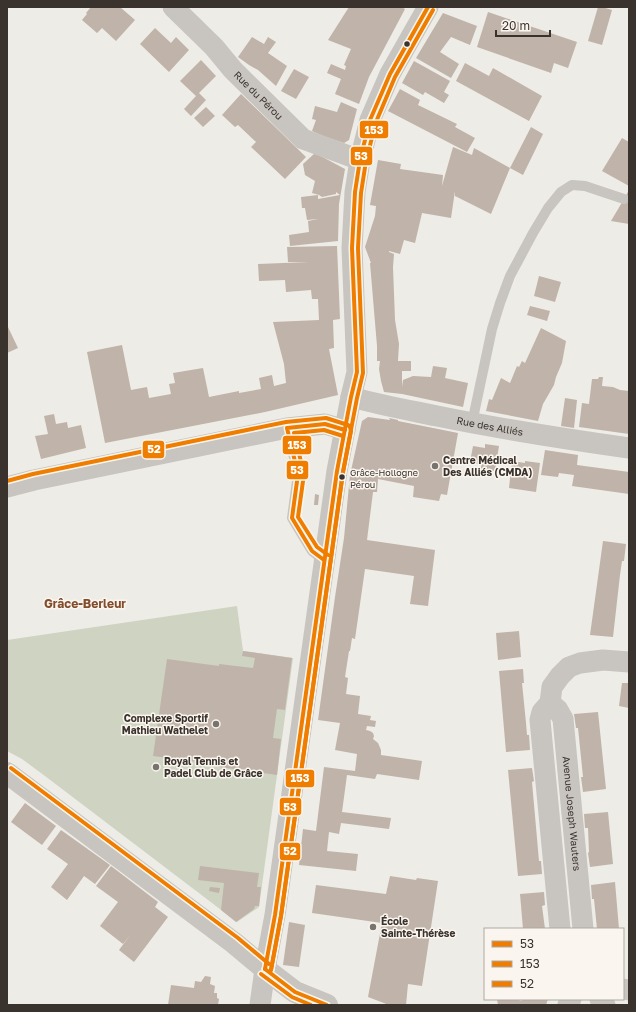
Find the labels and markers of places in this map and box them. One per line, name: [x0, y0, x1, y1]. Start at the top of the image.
unlabelled marker: [402, 39, 412, 49]
place label: Centre Médical Des Alliés (CMDA): [443, 454, 532, 478]
marker: Centre Médical Des Alliés (CMDA): [430, 461, 440, 471]
place label: Grâce-Hollogne Pérou: [350, 467, 418, 490]
marker: Grâce-Hollogne Pérou: [337, 472, 347, 482]
place label: Complexe Sportif Mathieu Wathelet: [122, 712, 208, 736]
marker: Complexe Sportif Mathieu Wathelet: [211, 719, 221, 729]
place label: Royal Tennis et Padel Club de Grâce: [164, 755, 263, 779]
marker: Royal Tennis et Padel Club de Grâce: [151, 762, 161, 772]
place label: École Sainte-Thérèse: [381, 915, 455, 939]
marker: École Sainte-Thérèse: [368, 922, 378, 932]

